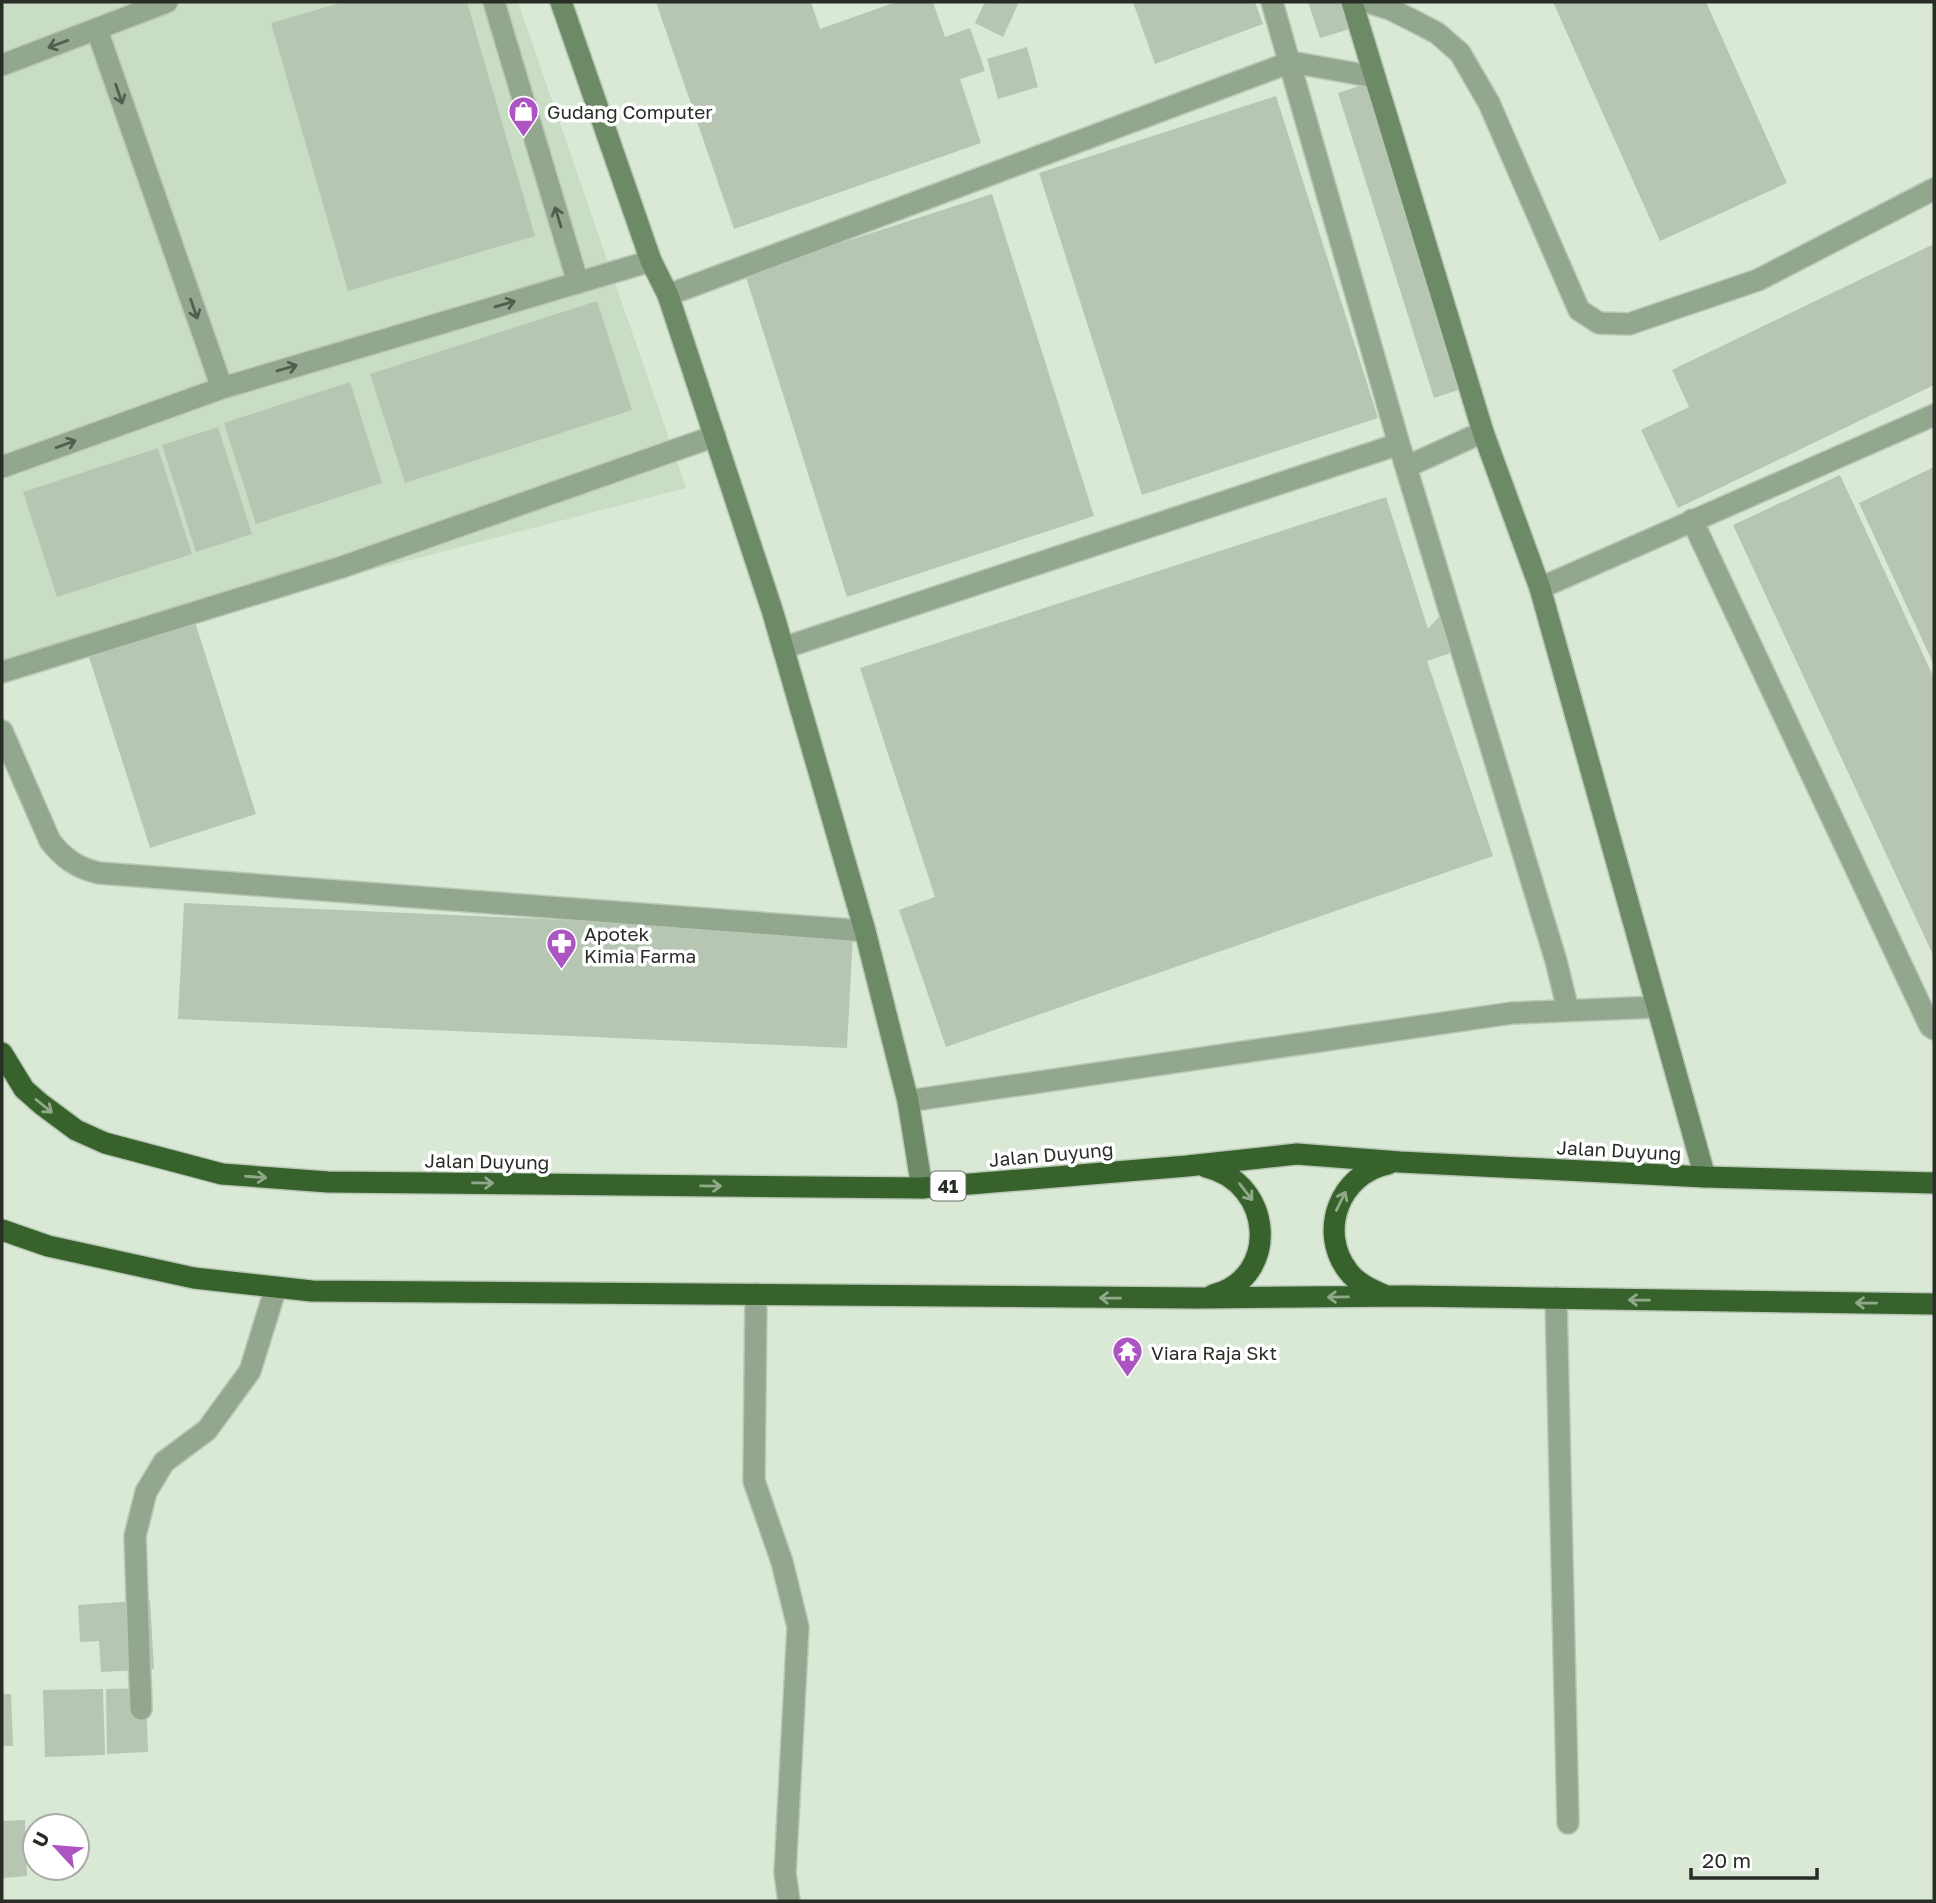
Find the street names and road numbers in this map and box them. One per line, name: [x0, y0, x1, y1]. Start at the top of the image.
street label: Jalan Duyung: [1556, 1135, 1682, 1165]
street label: Jalan Duyung: [988, 1137, 1114, 1171]
street label: Jalan Duyung: [424, 1148, 550, 1174]
road number: 41: [930, 1171, 965, 1200]

